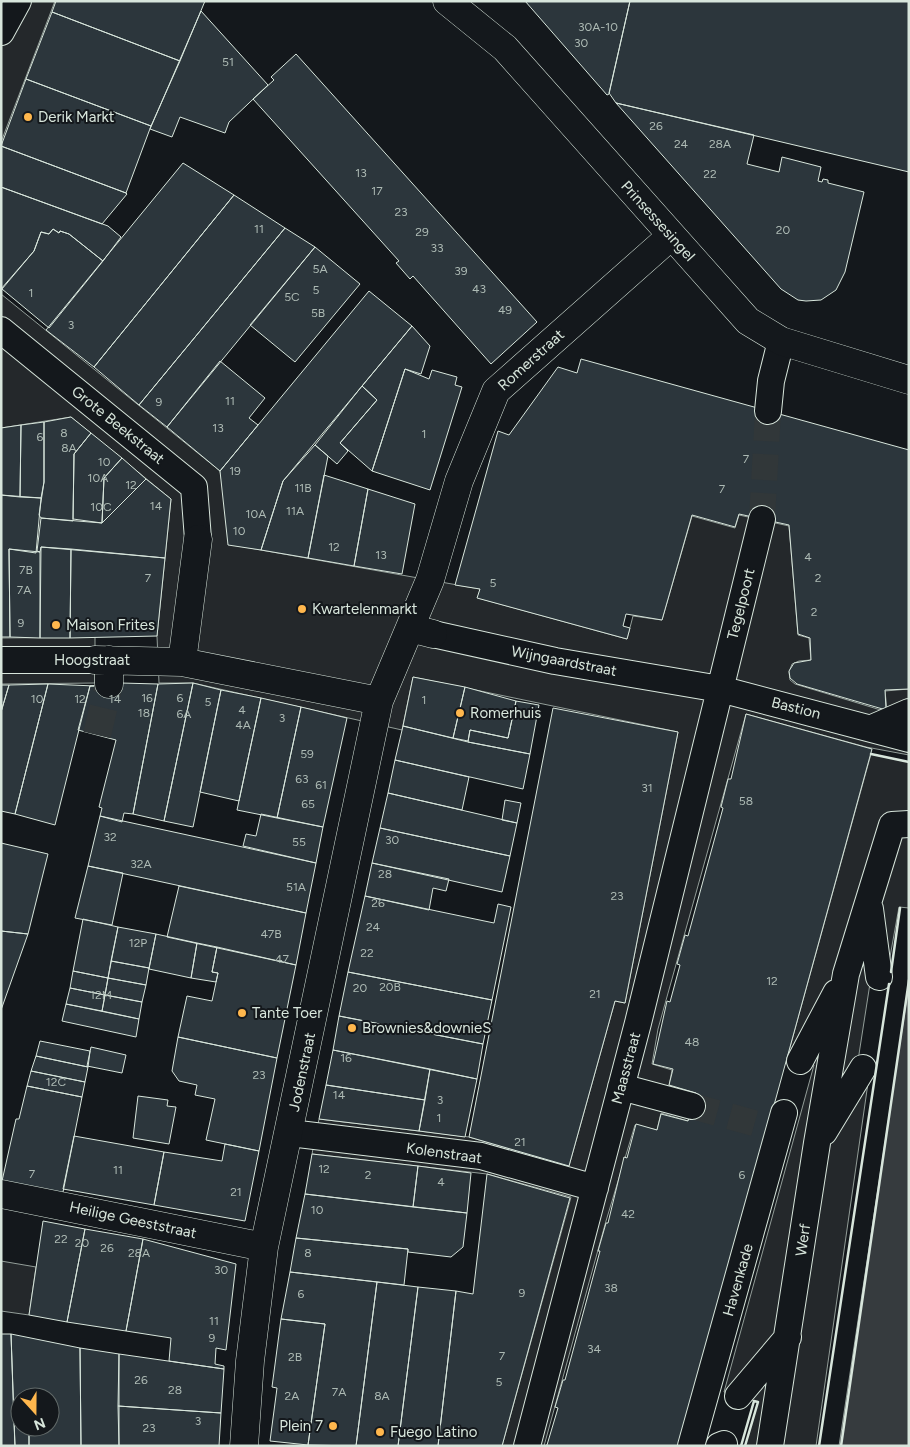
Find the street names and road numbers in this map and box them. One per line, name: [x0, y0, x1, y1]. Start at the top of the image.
street label: Prinsessesingel: [617, 177, 699, 265]
street label: Romerstraat: [494, 325, 568, 394]
street label: Grote Beekstraat: [68, 382, 168, 468]
street label: Tegelpoort: [723, 566, 759, 642]
street label: Wijngaardstraat: [510, 642, 619, 680]
street label: Hoogstraat: [54, 651, 130, 669]
street label: Bastion: [770, 693, 822, 723]
street label: Jodenstraat: [285, 1030, 319, 1113]
street label: Maasstraat: [608, 1030, 644, 1106]
street label: Kolenstraat: [405, 1139, 483, 1167]
street label: Heilige Geeststraat: [68, 1198, 199, 1242]
street label: Werf: [792, 1222, 814, 1257]
street label: Havenkade: [719, 1242, 757, 1318]

